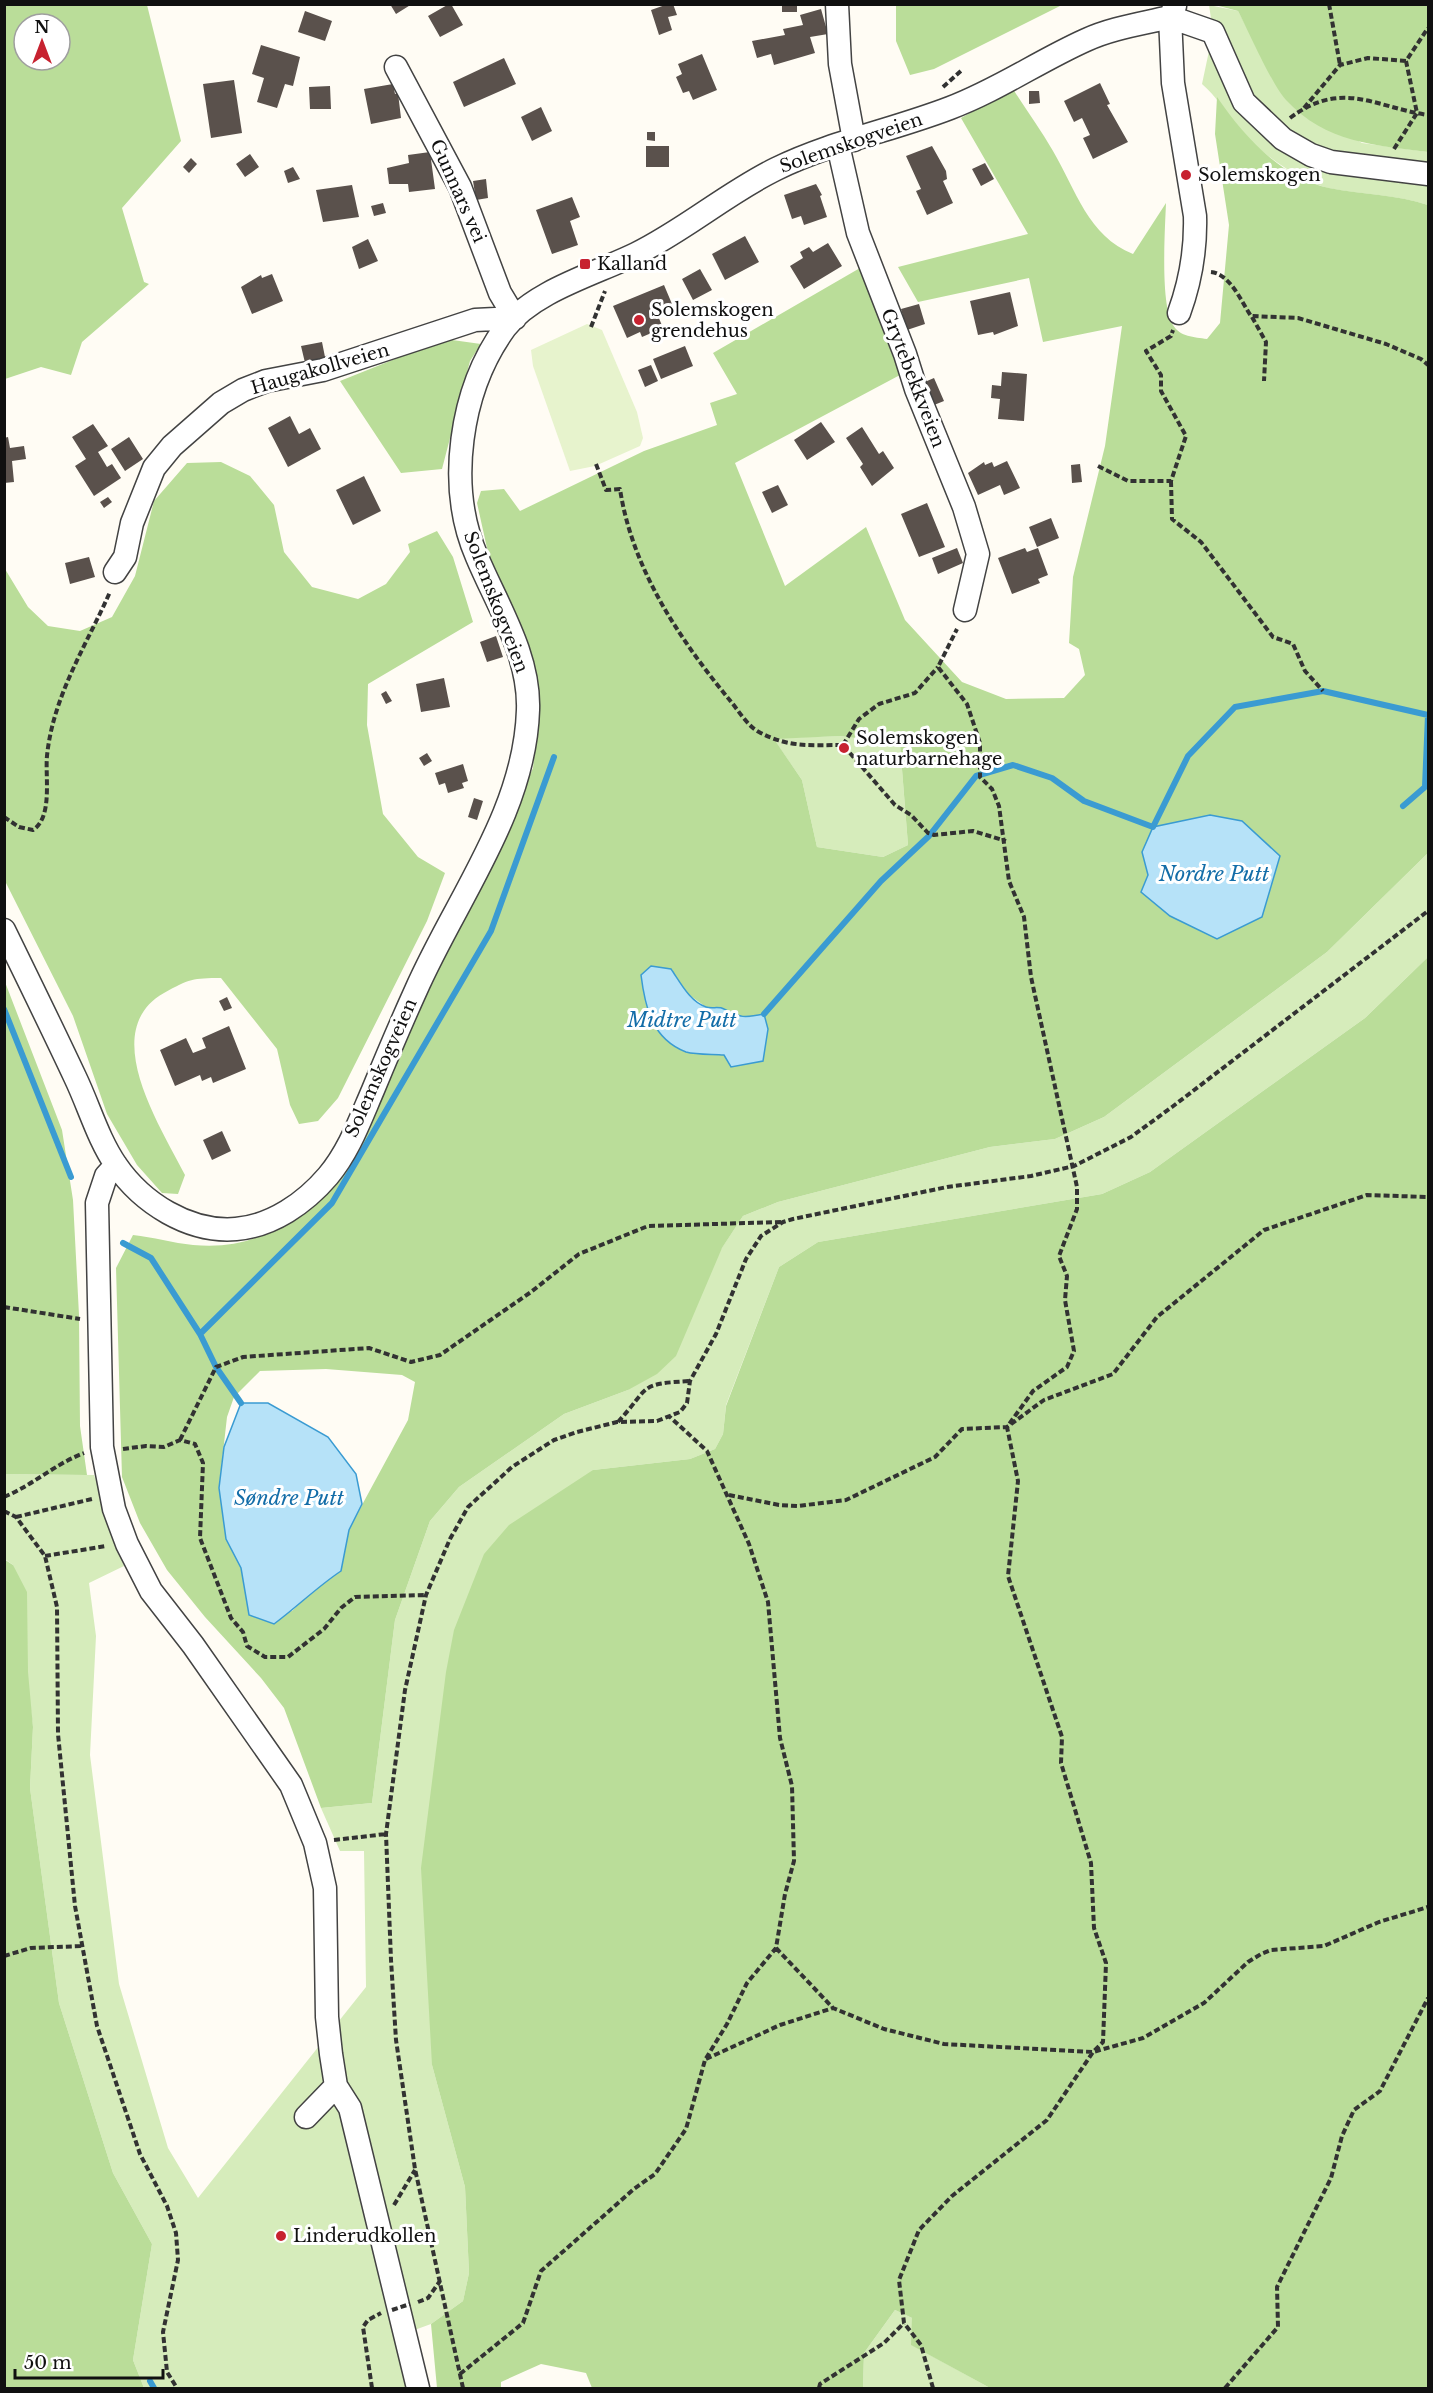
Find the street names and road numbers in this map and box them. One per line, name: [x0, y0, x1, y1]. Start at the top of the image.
street label: Solemskogveien: [777, 108, 925, 178]
street label: Gunnars vei: [425, 136, 491, 246]
street label: Grytebekkveien: [876, 305, 950, 451]
street label: Haugakollveien: [248, 339, 392, 399]
street label: Solemskogveien: [459, 528, 533, 676]
street label: Solemskogveien: [340, 995, 422, 1141]

